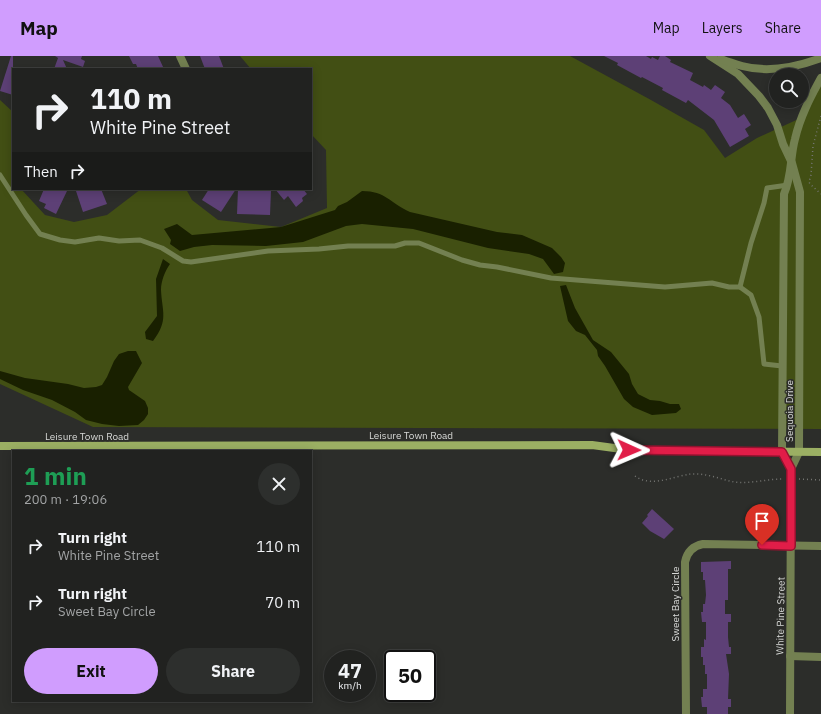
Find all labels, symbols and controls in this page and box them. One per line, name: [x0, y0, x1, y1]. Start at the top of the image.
text: Map: [20, 16, 58, 40]
text: Map: [653, 19, 680, 37]
text: Layers: [702, 19, 743, 37]
text: Share: [765, 19, 801, 37]
map controls: [769, 68, 809, 108]
button: search: [769, 68, 809, 108]
text: 110 m: [90, 80, 172, 117]
icon: right: [24, 84, 76, 136]
text: White Pine Street: [90, 116, 230, 139]
icon: right: [66, 160, 88, 182]
text: Then: [24, 162, 58, 181]
street label: Sequoia Drive: [783, 380, 796, 442]
street label: Leisure Town Road: [369, 429, 453, 442]
position arrow: [608, 429, 650, 471]
street label: Leisure Town Road: [45, 430, 129, 443]
text: 1 min: [24, 460, 87, 492]
button: close: [258, 463, 300, 505]
text: 200 m · 19:06: [24, 491, 107, 508]
pin: [745, 504, 779, 545]
icon: arrive: [751, 510, 773, 532]
text: Turn right: [58, 528, 127, 547]
icon: right: [24, 535, 46, 557]
text: 110 m: [256, 537, 300, 556]
text: White Pine Street: [58, 547, 159, 564]
street label: Sweet Bay Circle: [669, 566, 682, 642]
street label: White Pine Street: [773, 576, 788, 655]
text: Turn right: [58, 584, 127, 603]
icon: right: [24, 591, 46, 613]
text: 70 m: [265, 593, 300, 612]
text: Sweet Bay Circle: [58, 603, 156, 620]
button: Exit: [24, 648, 158, 694]
button: Share: [166, 648, 300, 694]
speed limit sign: 50: [384, 650, 436, 702]
text: 47: [338, 657, 362, 684]
text: km/h: [338, 679, 362, 692]

